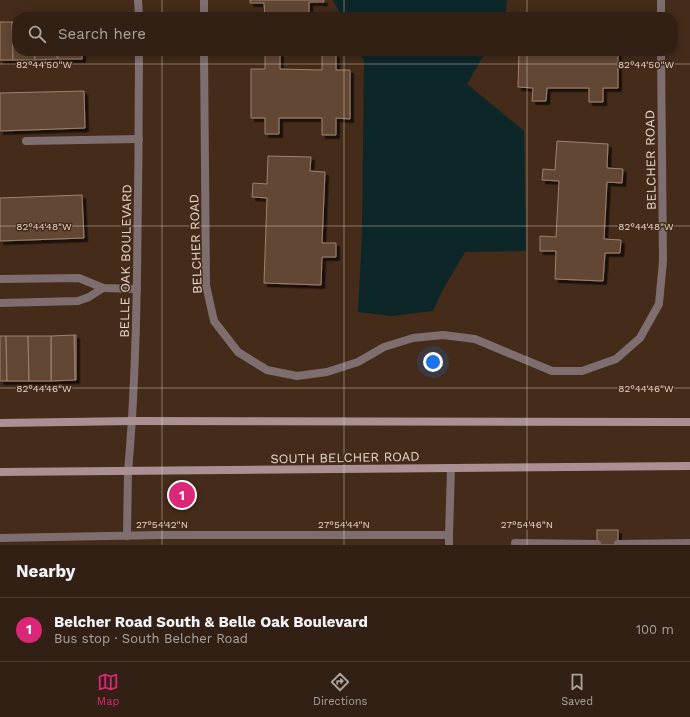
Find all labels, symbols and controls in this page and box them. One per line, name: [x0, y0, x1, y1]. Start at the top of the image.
search box: [12, 12, 678, 56]
icon: search: [26, 23, 48, 45]
text: Search here: [58, 25, 146, 43]
text: 82°44'50"W: [16, 59, 72, 70]
text: 82°44'50"W: [618, 59, 674, 70]
street label: BELCHER ROAD: [642, 110, 659, 210]
street label: BELLE OAK BOULEVARD: [117, 184, 134, 338]
street label: BELCHER ROAD: [186, 194, 205, 294]
text: 82°44'48"W: [16, 221, 72, 232]
text: 82°44'48"W: [618, 221, 674, 232]
your location: [423, 352, 443, 372]
text: 82°44'46"W: [16, 383, 72, 394]
text: 82°44'46"W: [618, 383, 674, 394]
street label: SOUTH BELCHER ROAD: [270, 449, 420, 466]
pin: 1: [169, 480, 195, 510]
text: 27°54'42"N: [136, 519, 188, 530]
text: 27°54'44"N: [318, 519, 370, 530]
text: 27°54'46"N: [501, 519, 553, 530]
text: Nearby: [16, 561, 75, 581]
text: Belcher Road South & Belle Oak Boulevard: [54, 613, 368, 631]
text: 1: [26, 622, 32, 637]
text: 100 m: [636, 622, 674, 637]
text: Bus stop · South Belcher Road: [54, 631, 248, 646]
tab: Map: [97, 671, 119, 708]
tab: Directions: [313, 671, 367, 708]
tab: Saved: [561, 671, 593, 708]

